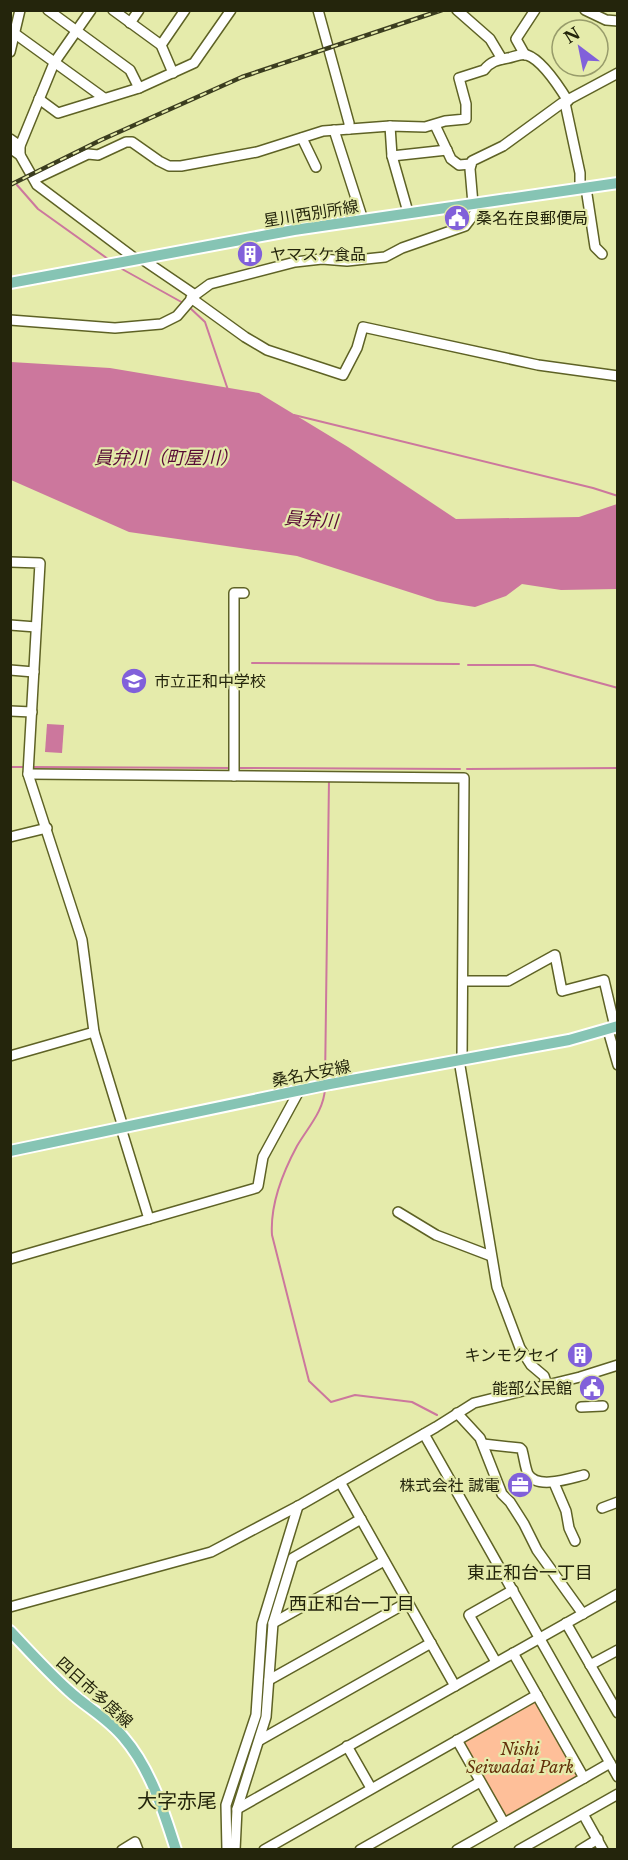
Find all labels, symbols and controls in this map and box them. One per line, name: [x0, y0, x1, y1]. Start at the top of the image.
north arrow: [550, 18, 610, 78]
text: N: [560, 23, 584, 48]
street label: 星川西別所線: [262, 196, 360, 230]
public building icon: 桑名在良郵便局: [442, 203, 472, 233]
place label: 桑名在良郵便局: [476, 208, 588, 228]
building icon: ヤマスケ食品: [235, 239, 265, 269]
place label: ヤマスケ食品: [270, 244, 366, 264]
water label: 員弁川（町屋川）: [94, 447, 238, 469]
water label: 員弁川: [283, 507, 341, 533]
school or university icon: 市立正和中学校: [119, 666, 149, 696]
place label: 市立正和中学校: [154, 671, 266, 691]
street label: 桑名大安線: [270, 1056, 352, 1090]
building icon: キンモクセイ: [565, 1340, 595, 1370]
place label: キンモクセイ: [464, 1345, 560, 1365]
public building icon: 能部公民館: [577, 1373, 607, 1403]
place label: 能部公民館: [492, 1378, 572, 1398]
office icon: 株式会社 誠電: [505, 1470, 535, 1500]
place label: 株式会社 誠電: [399, 1475, 500, 1495]
district label: 東正和台一丁目: [467, 1562, 593, 1584]
district label: 西正和台一丁目: [289, 1593, 415, 1615]
street label: 四日市多度線: [53, 1652, 137, 1732]
park label: Nishi Seiwadai Park: [466, 1739, 574, 1777]
district label: 大字赤尾: [137, 1789, 217, 1813]

